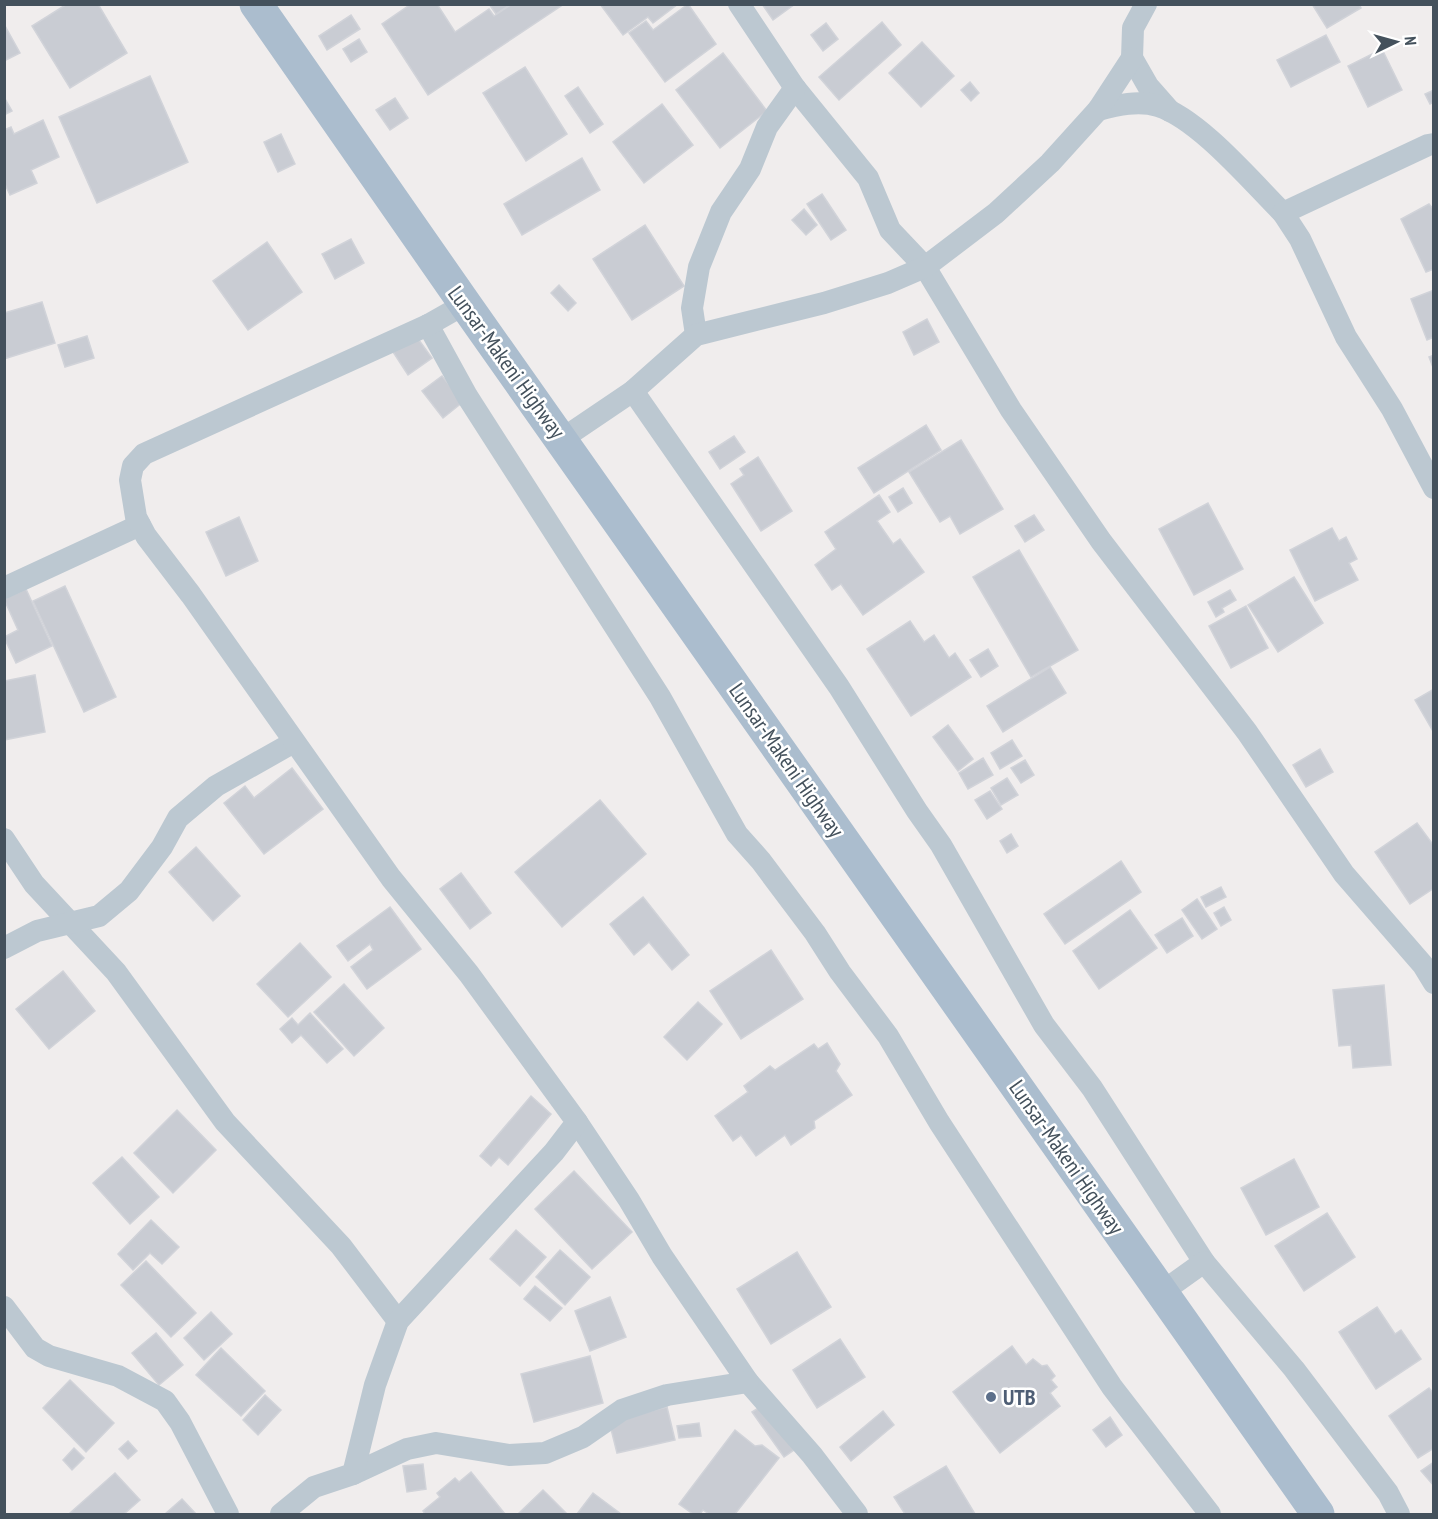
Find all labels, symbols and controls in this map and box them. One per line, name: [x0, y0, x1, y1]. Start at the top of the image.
north arrow: [1366, 12, 1426, 72]
text: N: [1401, 36, 1421, 46]
street label: Lunsar-Makeni Highway: [442, 280, 572, 444]
street label: Lunsar-Makeni Highway: [723, 678, 851, 843]
street label: Lunsar-Makeni Highway: [1003, 1075, 1131, 1240]
place label: UTB: [1003, 1383, 1036, 1411]
marker: UTB: [984, 1390, 998, 1404]

